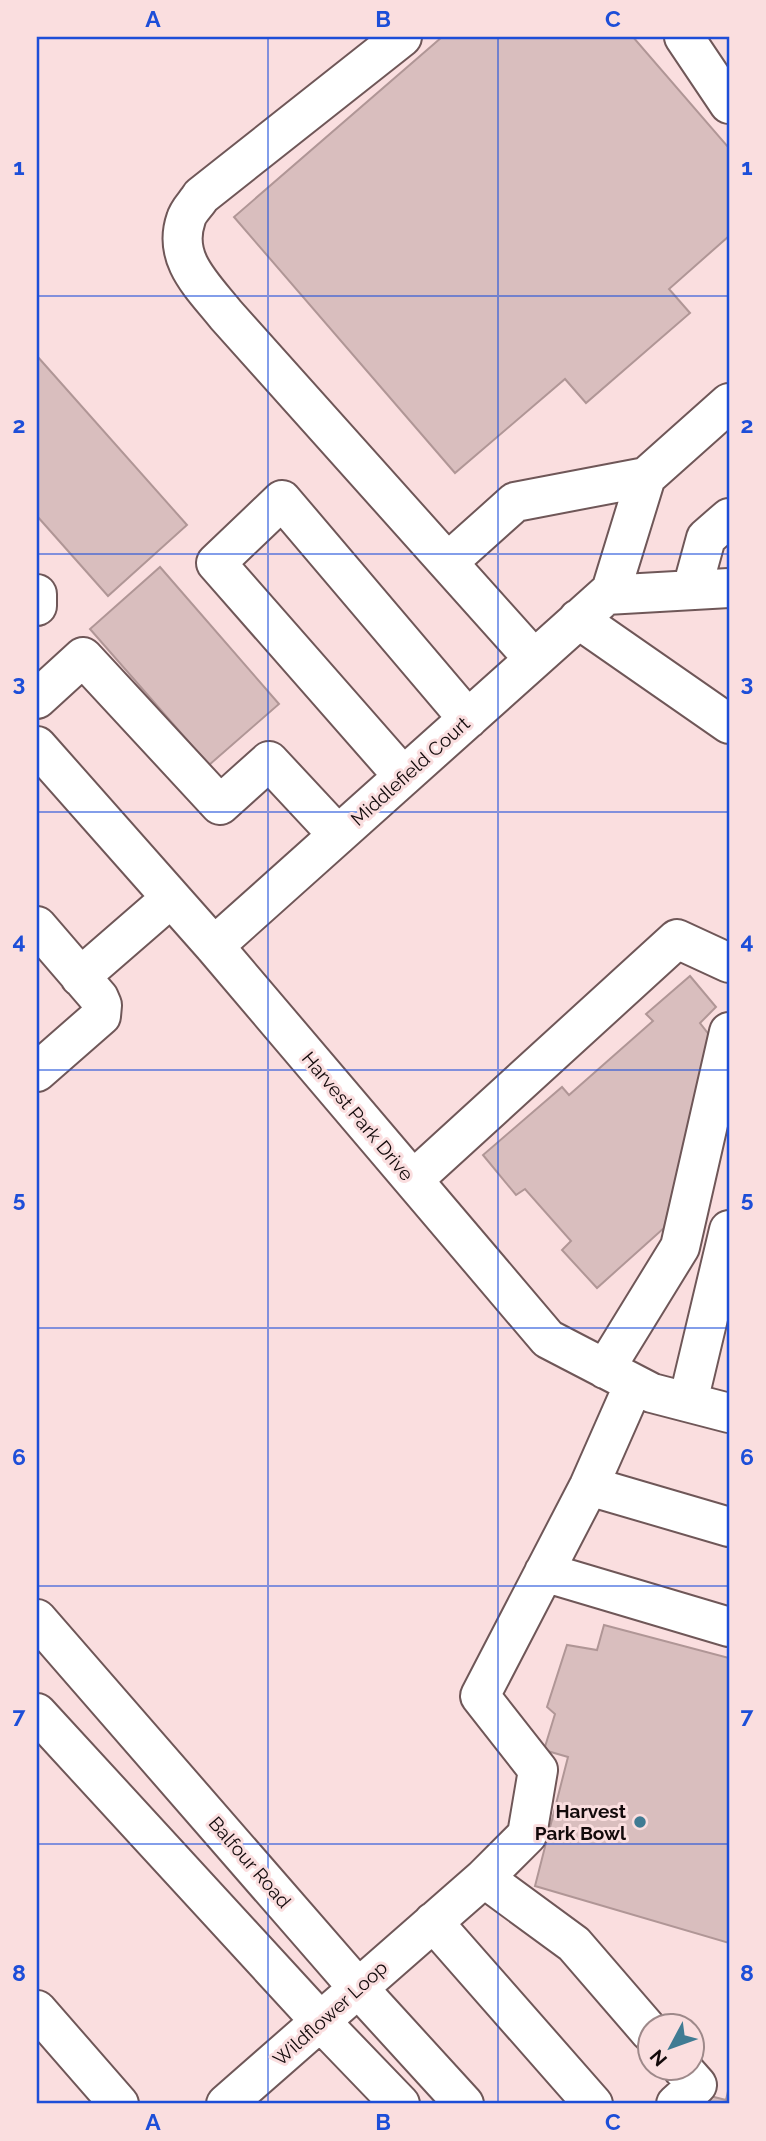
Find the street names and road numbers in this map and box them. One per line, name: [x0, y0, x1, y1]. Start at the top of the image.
street label: Middlefield Court: [346, 712, 474, 830]
street label: Harvest Park Drive: [298, 1047, 418, 1185]
street label: Balfour Road: [205, 1812, 295, 1912]
street label: Wildflower Loop: [269, 1956, 391, 2070]

